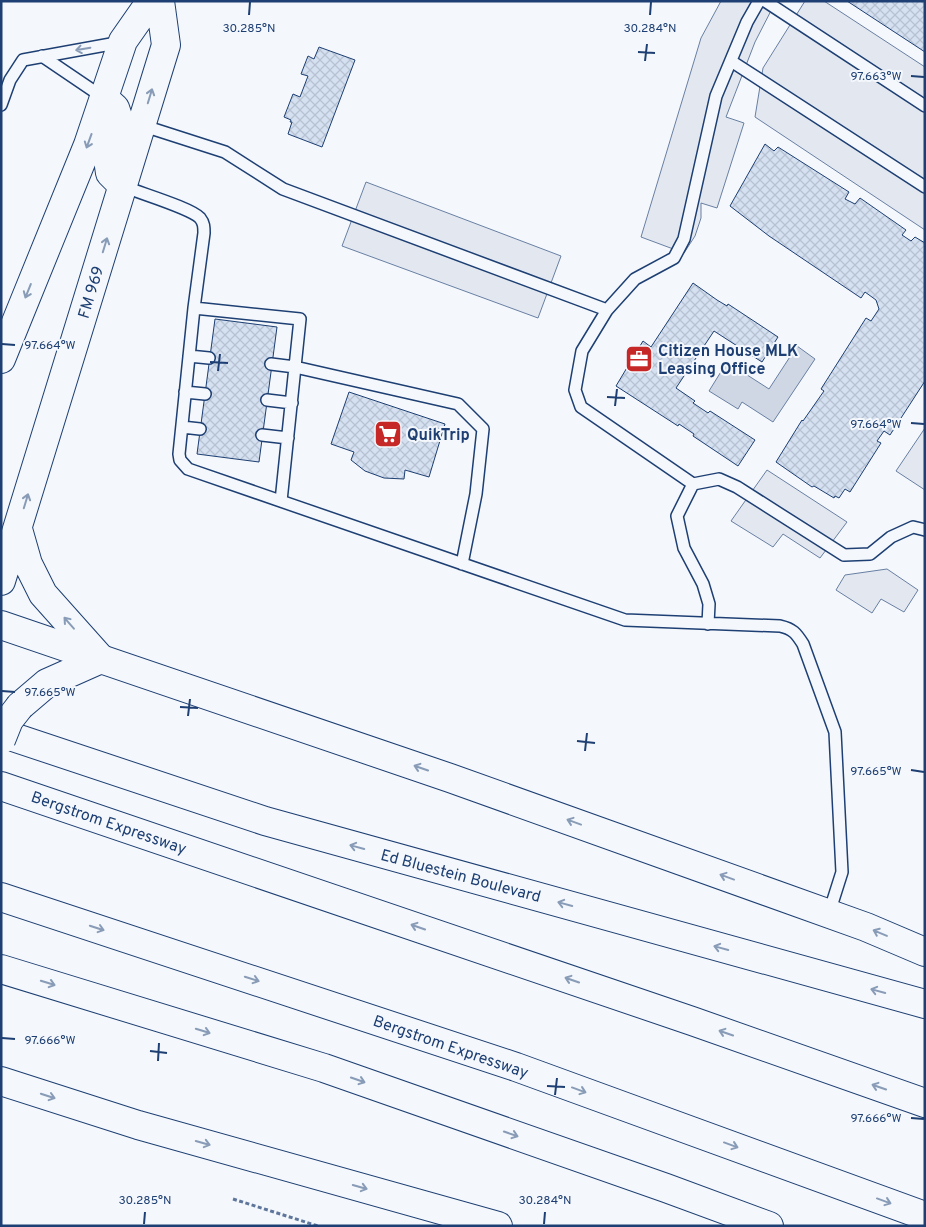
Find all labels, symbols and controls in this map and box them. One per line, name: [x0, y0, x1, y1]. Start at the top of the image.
text: 30.285°N: [222, 21, 276, 37]
text: 30.284°N: [623, 21, 677, 37]
one-way arrow: [75, 44, 91, 54]
text: 97.663°W: [850, 69, 902, 85]
one-way arrow: [146, 88, 156, 104]
one-way arrow: [84, 132, 93, 148]
one-way arrow: [100, 238, 110, 254]
street label: FM 969: [74, 264, 109, 321]
one-way arrow: [23, 283, 32, 298]
text: 97.664°W: [24, 338, 76, 354]
place label: Citizen House MLK Leasing Office: [658, 342, 798, 380]
office icon: Citizen House MLK Leasing Office: [624, 344, 654, 374]
text: 97.664°W: [850, 417, 902, 433]
supermarket icon: QuikTrip: [373, 419, 403, 449]
place label: QuikTrip: [407, 426, 470, 446]
one-way arrow: [22, 494, 31, 510]
one-way arrow: [63, 616, 75, 629]
text: 97.665°W: [24, 685, 76, 701]
one-way arrow: [414, 763, 429, 772]
text: 97.665°W: [850, 764, 902, 780]
street label: Bergstrom Expressway: [28, 788, 189, 860]
one-way arrow: [567, 817, 583, 826]
one-way arrow: [350, 841, 366, 851]
street label: Ed Bluestein Boulevard: [378, 846, 543, 908]
one-way arrow: [720, 872, 736, 881]
one-way arrow: [557, 899, 573, 909]
one-way arrow: [411, 922, 426, 931]
one-way arrow: [89, 924, 105, 934]
one-way arrow: [873, 927, 888, 937]
one-way arrow: [714, 942, 730, 952]
one-way arrow: [243, 975, 259, 985]
one-way arrow: [564, 975, 580, 984]
one-way arrow: [39, 979, 55, 989]
one-way arrow: [870, 986, 886, 995]
street label: Bergstrom Expressway: [370, 1012, 531, 1084]
one-way arrow: [195, 1027, 211, 1037]
one-way arrow: [718, 1028, 734, 1037]
text: 97.666°W: [24, 1033, 76, 1049]
one-way arrow: [350, 1076, 365, 1085]
one-way arrow: [872, 1082, 887, 1091]
one-way arrow: [570, 1086, 586, 1095]
one-way arrow: [39, 1092, 55, 1102]
text: 97.666°W: [850, 1111, 902, 1127]
one-way arrow: [503, 1130, 519, 1139]
one-way arrow: [195, 1139, 211, 1149]
one-way arrow: [723, 1141, 738, 1150]
one-way arrow: [351, 1183, 367, 1192]
text: 30.285°N: [118, 1193, 172, 1209]
text: 30.284°N: [518, 1193, 572, 1209]
one-way arrow: [876, 1197, 891, 1206]

